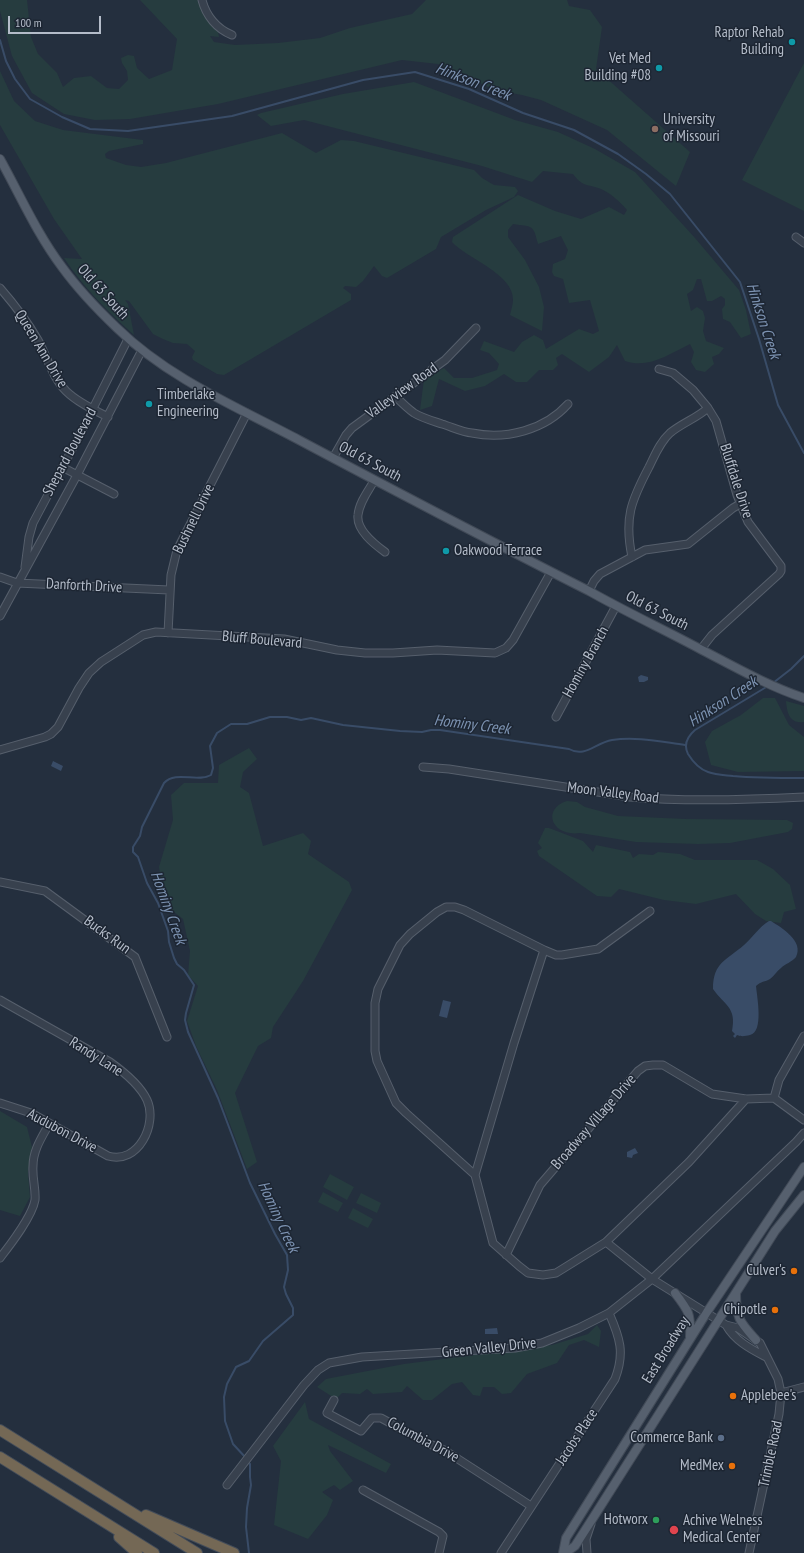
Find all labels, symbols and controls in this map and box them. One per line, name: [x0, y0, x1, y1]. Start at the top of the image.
scale bar: [10, 8, 103, 34]
text: 100 m: [15, 15, 42, 30]
place label: Raptor Rehab Building: [715, 24, 784, 59]
marker: Raptor Rehab Building: [787, 37, 797, 47]
place label: Vet Med Building #08: [584, 50, 651, 85]
water label: Hinkson Creek: [433, 59, 513, 105]
marker: Vet Med Building #08: [654, 63, 664, 73]
place label: University of Missouri: [663, 111, 720, 146]
marker: University of Missouri: [650, 124, 660, 134]
street label: Old 63 South: [73, 261, 133, 323]
water label: Hinkson Creek: [742, 281, 784, 361]
street label: Queen Ann Drive: [11, 307, 71, 391]
street label: Valleyview Road: [363, 359, 441, 423]
place label: Timberlake Engineering: [157, 386, 219, 421]
marker: Timberlake Engineering: [144, 399, 154, 409]
street label: Shepard Boulevard: [39, 405, 101, 499]
street label: Old 63 South: [336, 438, 404, 486]
street label: Bluffdale Drive: [715, 441, 757, 521]
street label: Bushnell Drive: [169, 481, 219, 557]
place label: Oakwood Terrace: [454, 542, 542, 560]
marker: Oakwood Terrace: [441, 546, 451, 556]
street label: Danforth Drive: [45, 575, 123, 597]
street label: Old 63 South: [623, 587, 691, 635]
street label: Hominy Branch: [559, 623, 613, 701]
street label: Bluff Boulevard: [221, 628, 303, 652]
water label: Hinkson Creek: [685, 672, 761, 732]
water label: Hominy Creek: [433, 711, 511, 739]
street label: Moon Valley Road: [566, 778, 660, 808]
water label: Hominy Creek: [146, 869, 190, 947]
street label: Bucks Run: [80, 912, 134, 958]
street label: Randy Lane: [66, 1033, 126, 1081]
street label: Broadway Village Drive: [548, 1071, 640, 1173]
street label: Audubon Drive: [24, 1105, 100, 1157]
water label: Hominy Creek: [253, 1178, 303, 1256]
place label: Culver's: [746, 1262, 786, 1280]
marker: Culver's: [789, 1266, 799, 1276]
place label: Chipotle: [723, 1301, 767, 1319]
marker: Chipotle: [770, 1305, 780, 1315]
street label: East Broadway: [638, 1313, 694, 1387]
street label: Green Valley Drive: [441, 1334, 537, 1362]
place label: Applebee's: [741, 1387, 796, 1405]
marker: Applebee's: [728, 1391, 738, 1401]
street label: Jacobs Place: [552, 1405, 602, 1469]
street label: Columbia Drive: [384, 1414, 462, 1466]
street label: Trimble Road: [755, 1419, 787, 1489]
place label: Commerce Bank: [630, 1429, 713, 1447]
marker: Commerce Bank: [716, 1433, 726, 1443]
place label: MedMex: [680, 1457, 724, 1475]
marker: MedMex: [727, 1461, 737, 1471]
place label: Hotworx: [604, 1511, 648, 1529]
place label: Achive Welness Medical Center: [683, 1512, 762, 1547]
marker: Hotworx: [651, 1515, 661, 1525]
marker: Achive Welness Medical Center: [668, 1524, 680, 1536]

